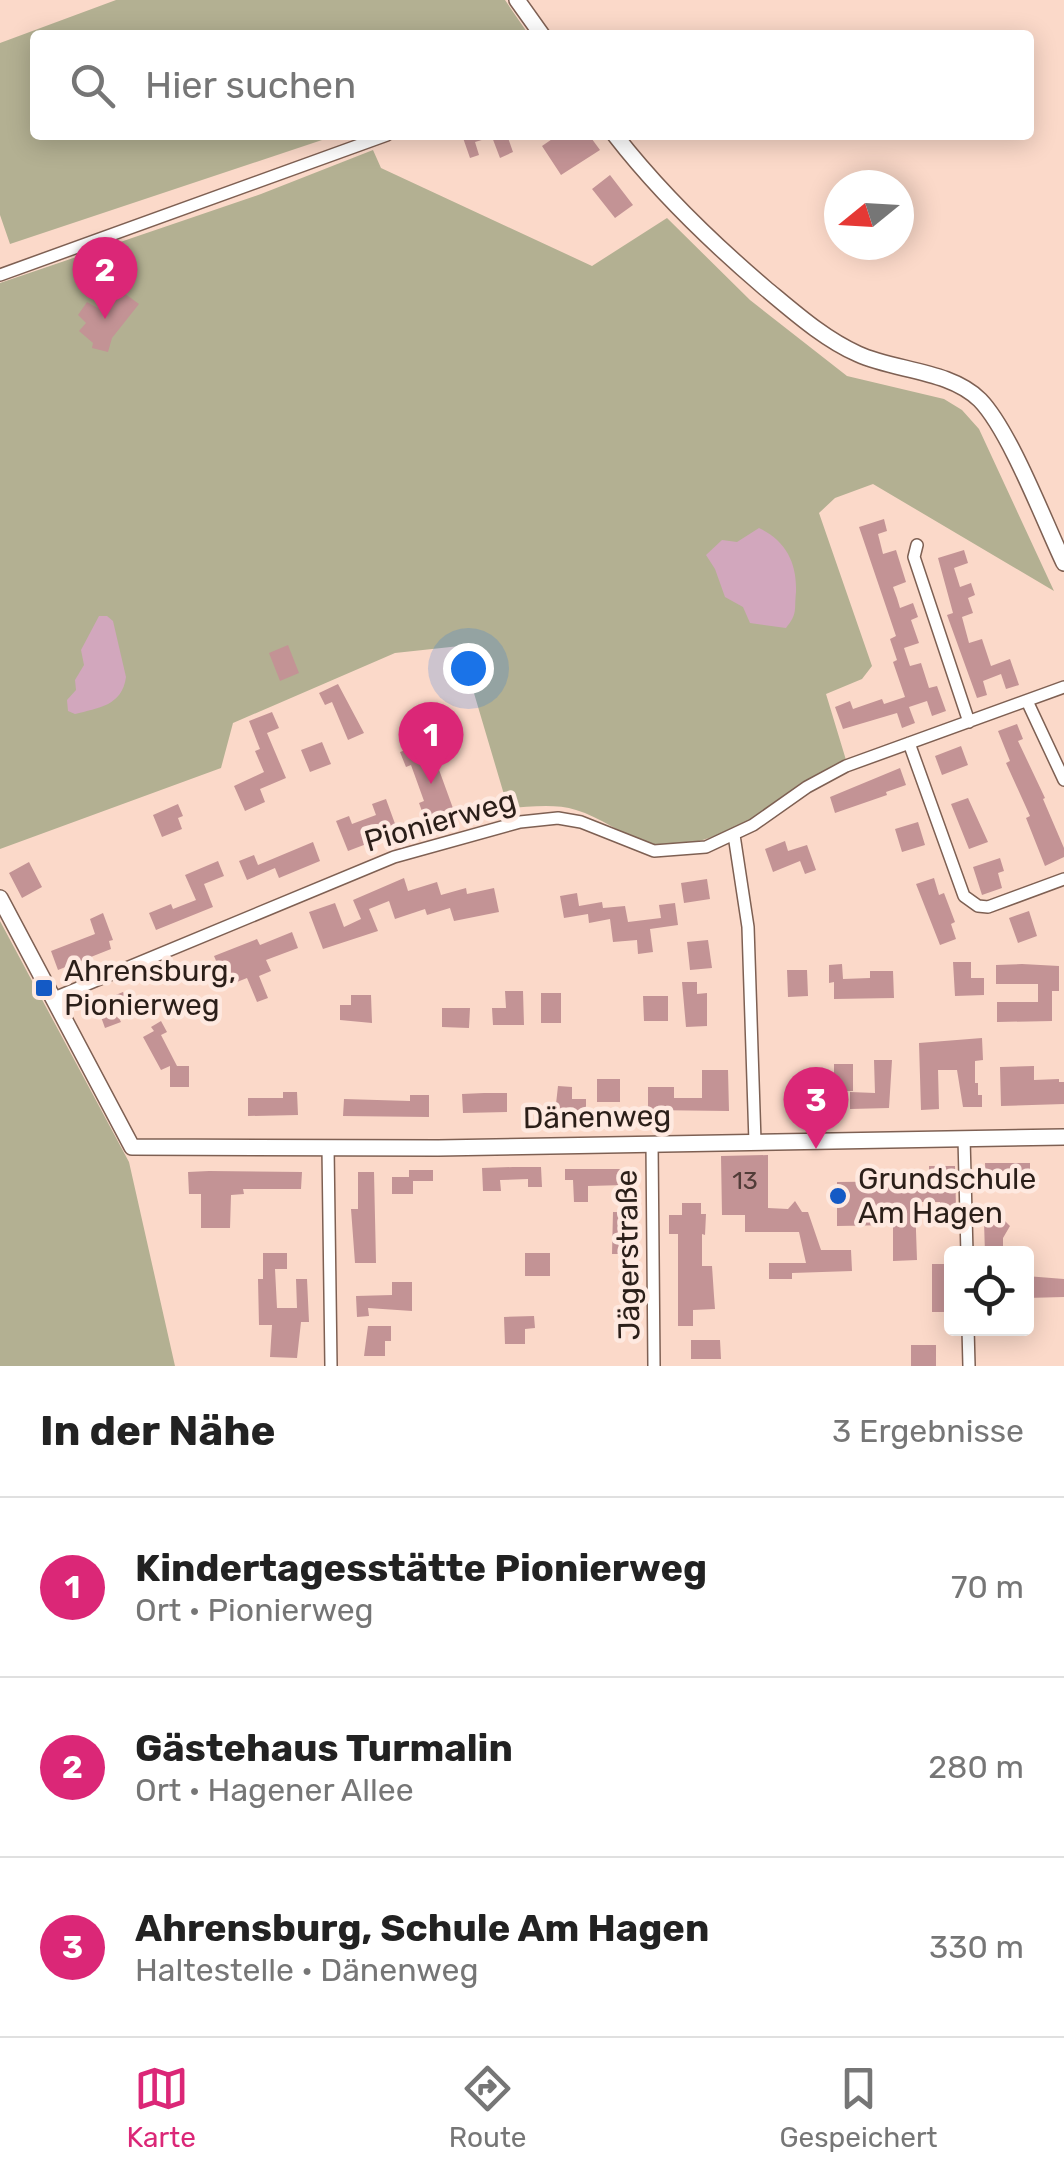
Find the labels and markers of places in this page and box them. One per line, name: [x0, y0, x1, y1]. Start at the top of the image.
pin: 2: [72, 236, 138, 319]
pin: 1: [398, 702, 464, 784]
place label: Ahrensburg, Pionierweg: [64, 953, 236, 1023]
marker: Ahrensburg, Pionierweg: [33, 977, 55, 999]
pin: 3: [784, 1066, 848, 1149]
place label: Grundschule Am Hagen: [858, 1161, 1036, 1231]
marker: Grundschule Am Hagen: [827, 1185, 849, 1207]

